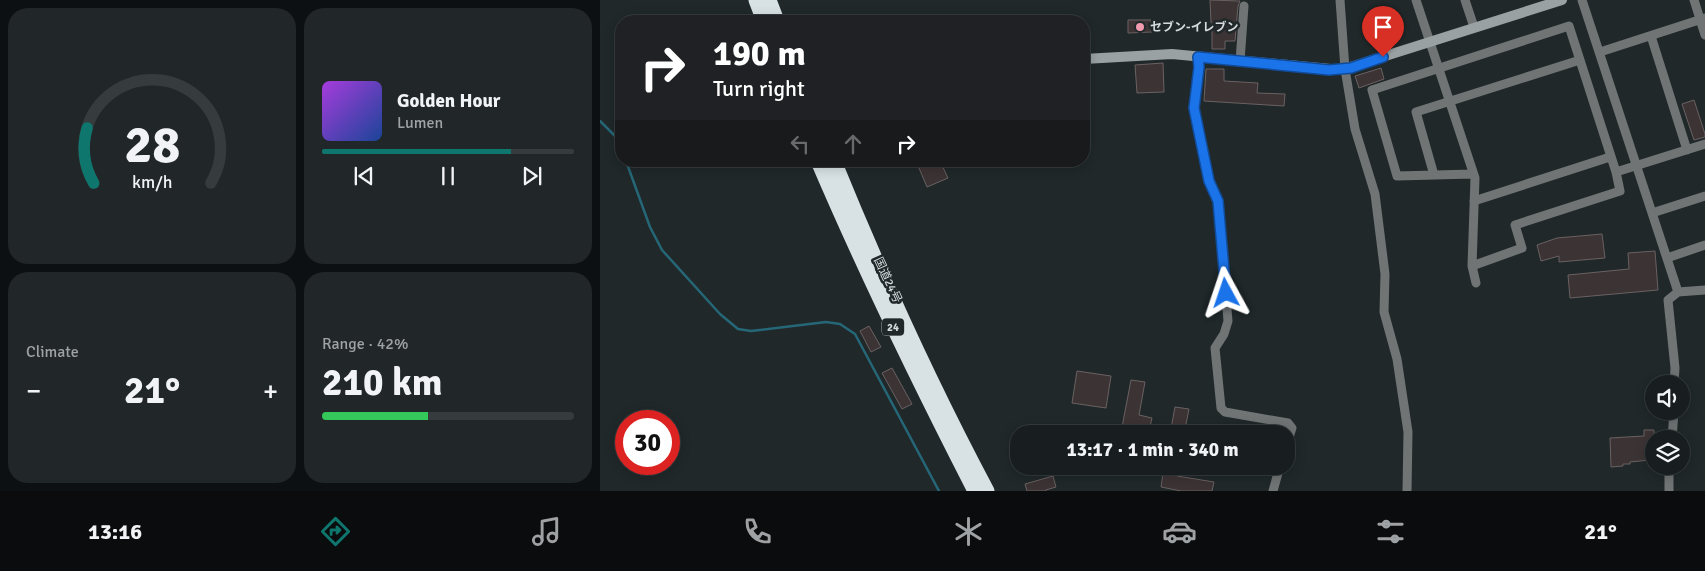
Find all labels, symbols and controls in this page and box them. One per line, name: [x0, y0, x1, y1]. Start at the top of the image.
pin: [1362, 6, 1404, 57]
icon: arrive: [1369, 13, 1397, 41]
place label: セブン-イレブン: [1150, 20, 1239, 35]
marker: セブン-イレブン: [1134, 21, 1146, 33]
text: 190 m: [713, 32, 806, 75]
icon: right: [630, 35, 695, 100]
text: Turn right: [713, 75, 805, 102]
text: Golden Hour: [397, 89, 500, 113]
text: 28: [124, 113, 180, 177]
text: Lumen: [397, 113, 443, 133]
icon: left: [786, 130, 814, 158]
icon: ahead: [839, 130, 867, 158]
icon: right: [892, 130, 920, 158]
icon: previous: [350, 162, 378, 190]
icon: pause: [434, 162, 462, 190]
icon: next: [518, 162, 546, 190]
text: km/h: [132, 171, 172, 193]
street label: 国道24号: [870, 255, 905, 306]
position arrow: [1199, 266, 1251, 318]
road number: 24: [882, 318, 904, 336]
text: Range · 42%: [322, 334, 408, 354]
text: Climate: [26, 342, 79, 362]
text: 210 km: [322, 359, 443, 406]
text: 21°: [124, 367, 180, 414]
text: −: [26, 374, 41, 408]
text: +: [263, 374, 278, 408]
map controls: [1645, 375, 1690, 475]
button: sound: [1645, 375, 1690, 420]
speed limit sign: 30: [615, 410, 680, 475]
button: layers: [1645, 430, 1690, 475]
text: 13:17 · 1 min · 340 m: [1066, 438, 1239, 462]
icon: directions: [318, 514, 353, 549]
icon: music: [529, 514, 564, 549]
icon: phone: [740, 514, 775, 549]
icon: climate: [951, 514, 986, 549]
icon: car: [1162, 514, 1197, 549]
icon: filters: [1373, 514, 1408, 549]
text: 13:16: [88, 518, 142, 545]
text: 21°: [1584, 518, 1617, 545]

